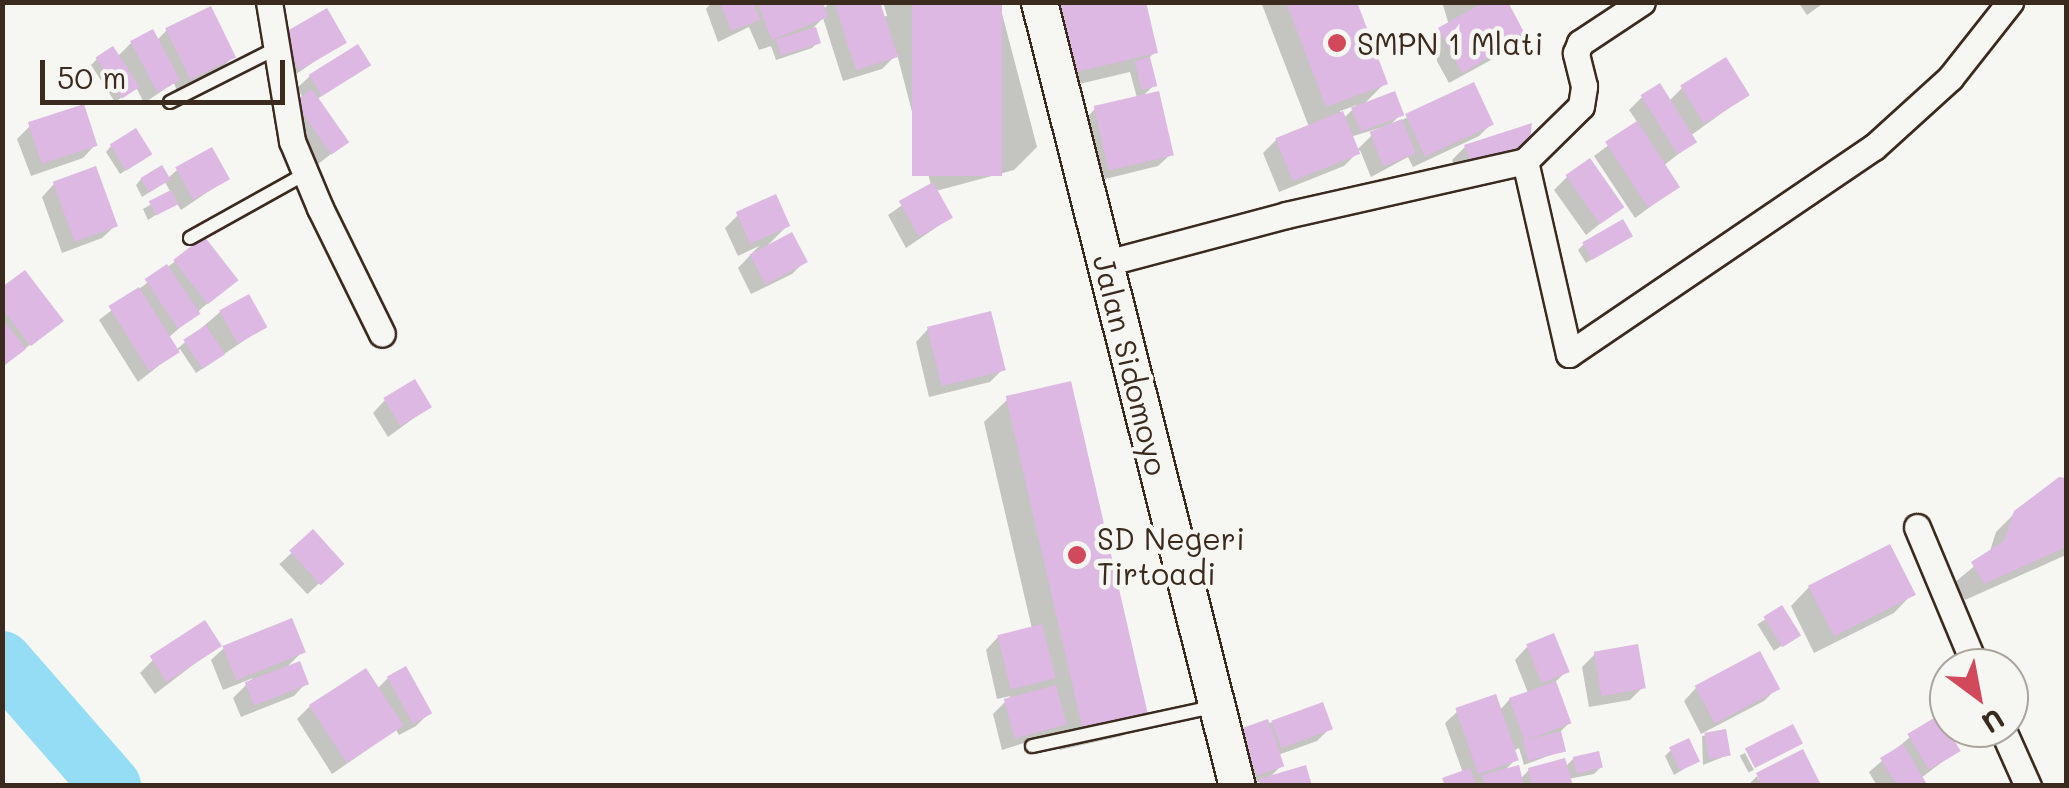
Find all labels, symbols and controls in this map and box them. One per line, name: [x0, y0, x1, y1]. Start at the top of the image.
place label: SMPN 1 Mlati: [1357, 25, 1543, 61]
marker: SMPN 1 Mlati: [1326, 32, 1348, 54]
scale bar: [45, 40, 290, 102]
text: 50 m: [57, 57, 127, 97]
street label: Jalan Sidomoyo: [1086, 251, 1176, 479]
place label: SD Negeri Tirtoadi: [1097, 520, 1245, 590]
marker: SD Negeri Tirtoadi: [1066, 544, 1088, 566]
north arrow: [1929, 648, 2029, 748]
text: U: [1976, 701, 2012, 742]

